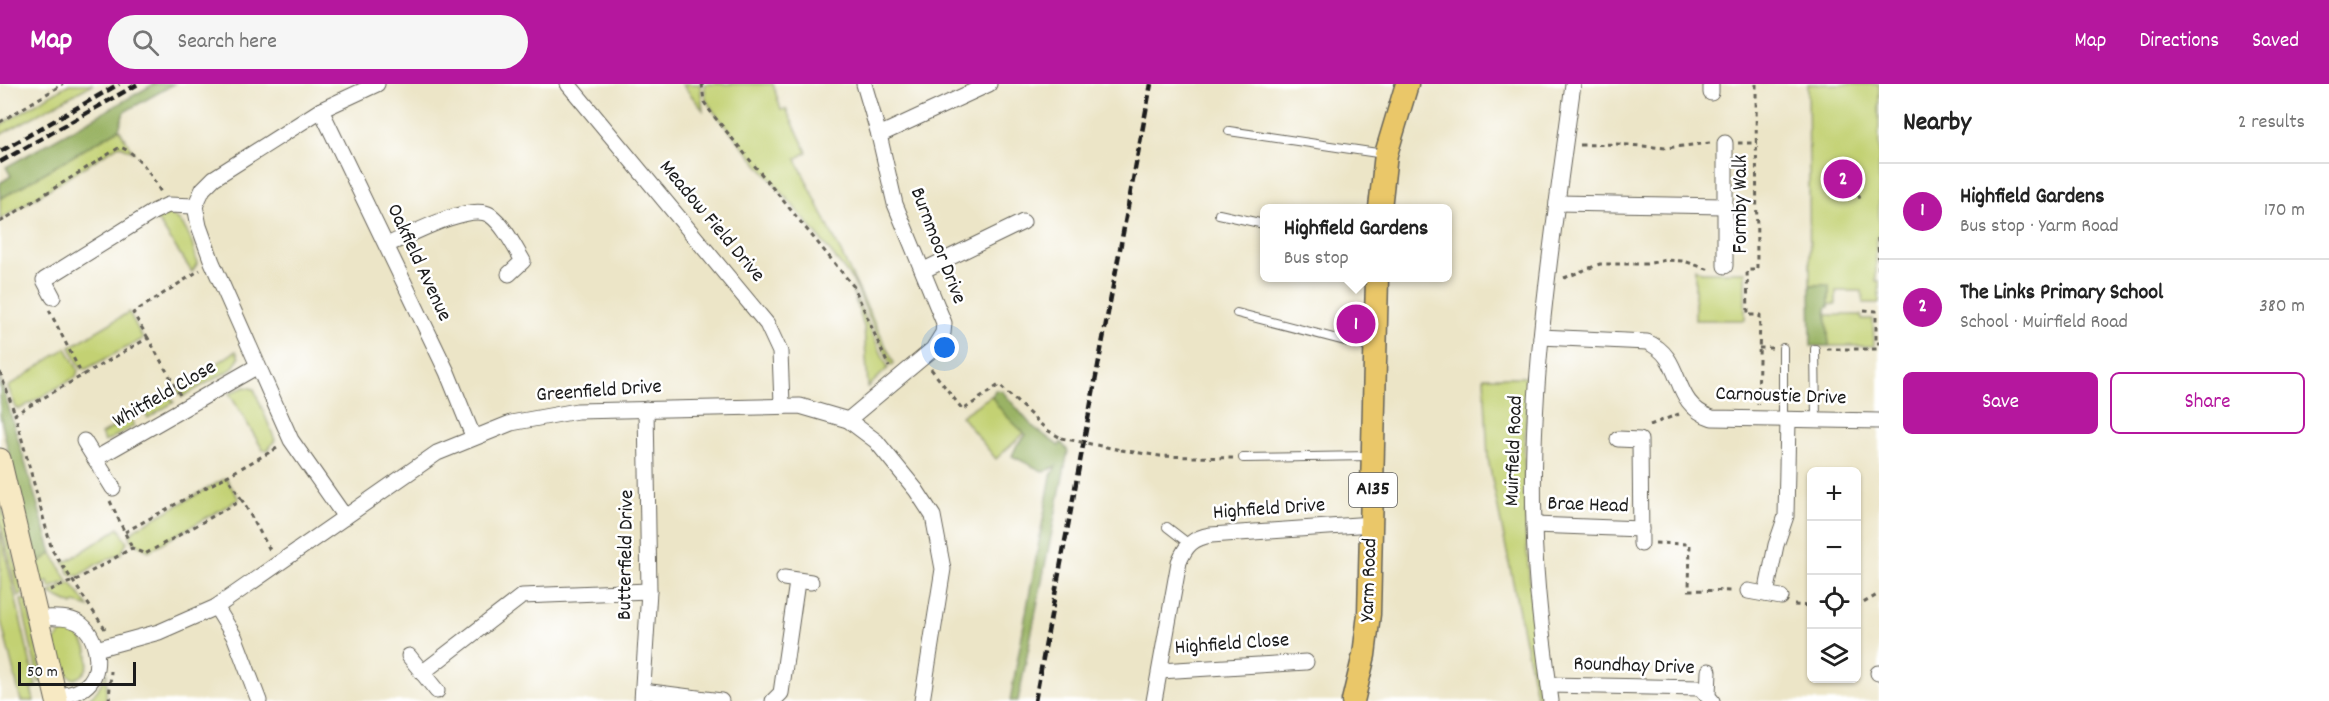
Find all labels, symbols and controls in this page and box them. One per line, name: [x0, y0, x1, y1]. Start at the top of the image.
search box: [108, 15, 528, 69]
text: Map: [30, 22, 72, 62]
icon: search: [129, 26, 162, 59]
text: Search here: [177, 27, 277, 58]
text: Map: [2075, 27, 2106, 57]
text: Directions: [2139, 27, 2219, 57]
text: Saved: [2252, 27, 2299, 57]
text: Nearby: [1903, 105, 1971, 142]
text: 2 results: [2238, 109, 2305, 137]
street label: Meadow Field Drive: [651, 154, 771, 290]
street label: Formby Walk: [1727, 155, 1757, 253]
pin: 2: [1824, 156, 1862, 202]
text: Highfield Gardens: [1960, 182, 2104, 213]
street label: Burnmoor Drive: [901, 183, 973, 309]
text: 1: [1920, 197, 1925, 225]
text: 170 m: [2264, 197, 2305, 225]
street label: Oakfield Avenue: [378, 199, 458, 327]
popup: [1260, 204, 1452, 282]
text: Bus stop · Yarm Road: [1960, 213, 2119, 241]
text: Highfield Gardens: [1284, 214, 1428, 245]
text: Bus stop: [1284, 245, 1349, 273]
text: The Links Primary School: [1960, 278, 2163, 309]
text: 2: [1918, 293, 1927, 321]
text: 380 m: [2259, 293, 2305, 321]
pin: 1: [1336, 302, 1376, 346]
text: School · Muirfield Road: [1960, 309, 2128, 337]
your location: [930, 333, 959, 362]
street label: Whitfield Close: [108, 353, 222, 437]
button: Save: [1903, 372, 2098, 434]
button: Share: [2110, 372, 2305, 434]
street label: Greenfield Drive: [535, 373, 663, 411]
street label: Carnoustie Drive: [1715, 380, 1847, 414]
street label: Muirfield Road: [1498, 395, 1532, 507]
map controls: [1807, 467, 1861, 683]
button: +: [1807, 467, 1861, 521]
road number: A135: [1349, 473, 1397, 507]
street label: Butterfield Drive: [611, 489, 643, 621]
street label: Brae Head: [1547, 490, 1629, 522]
street label: Highfield Drive: [1212, 491, 1326, 529]
button: −: [1807, 521, 1861, 575]
street label: Yarm Road: [1354, 538, 1386, 622]
button: locate: [1807, 575, 1861, 629]
street label: Highfield Close: [1174, 626, 1290, 664]
button: layers: [1807, 629, 1861, 683]
street label: Roundhay Drive: [1573, 650, 1695, 684]
scale bar: [18, 659, 136, 686]
text: 50 m: [27, 661, 58, 684]

